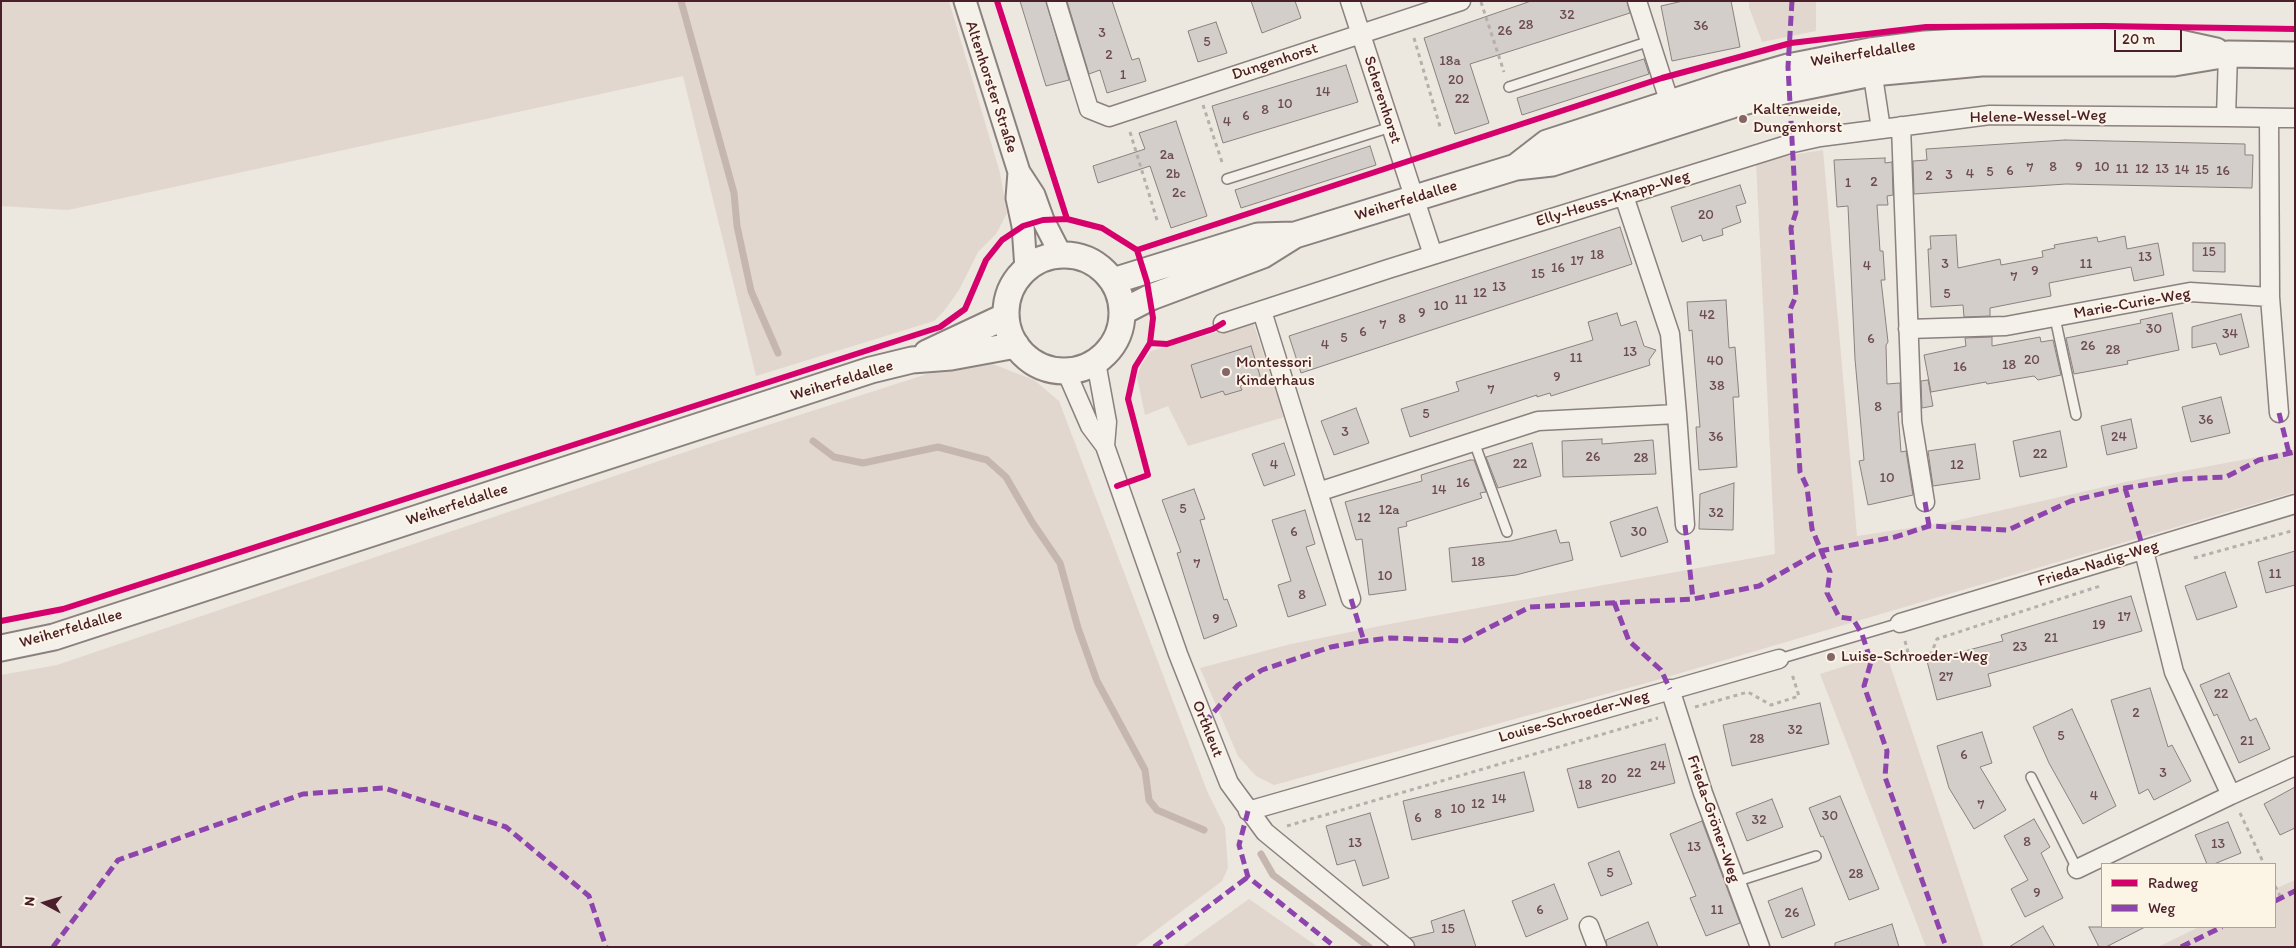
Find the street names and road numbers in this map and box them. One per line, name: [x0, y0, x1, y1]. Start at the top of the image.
street label: Altenhorster Straße: [961, 19, 1021, 155]
street label: Weiherfeldallee: [1809, 36, 1917, 72]
street label: Dungenhorst: [1230, 39, 1320, 85]
street label: Scherenhorst: [1359, 54, 1405, 146]
street label: Helene-Wessel-Weg: [1969, 106, 2107, 128]
street label: Elly-Heuss-Knapp-Weg: [1534, 166, 1692, 232]
street label: Weiherfeldallee: [1352, 176, 1460, 226]
street label: Marie-Curie-Weg: [2072, 284, 2192, 324]
street label: Weiherfeldallee: [788, 356, 896, 406]
street label: Weiherfeldallee: [403, 479, 511, 531]
street label: Frieda-Nadig-Weg: [2035, 536, 2161, 592]
street label: Weiherfeldallee: [17, 605, 125, 653]
street label: Louise-Schroeder-Weg: [1497, 686, 1651, 748]
street label: Orthleut: [1187, 698, 1227, 760]
street label: Frieda-Gröner-Weg: [1682, 753, 1744, 885]

